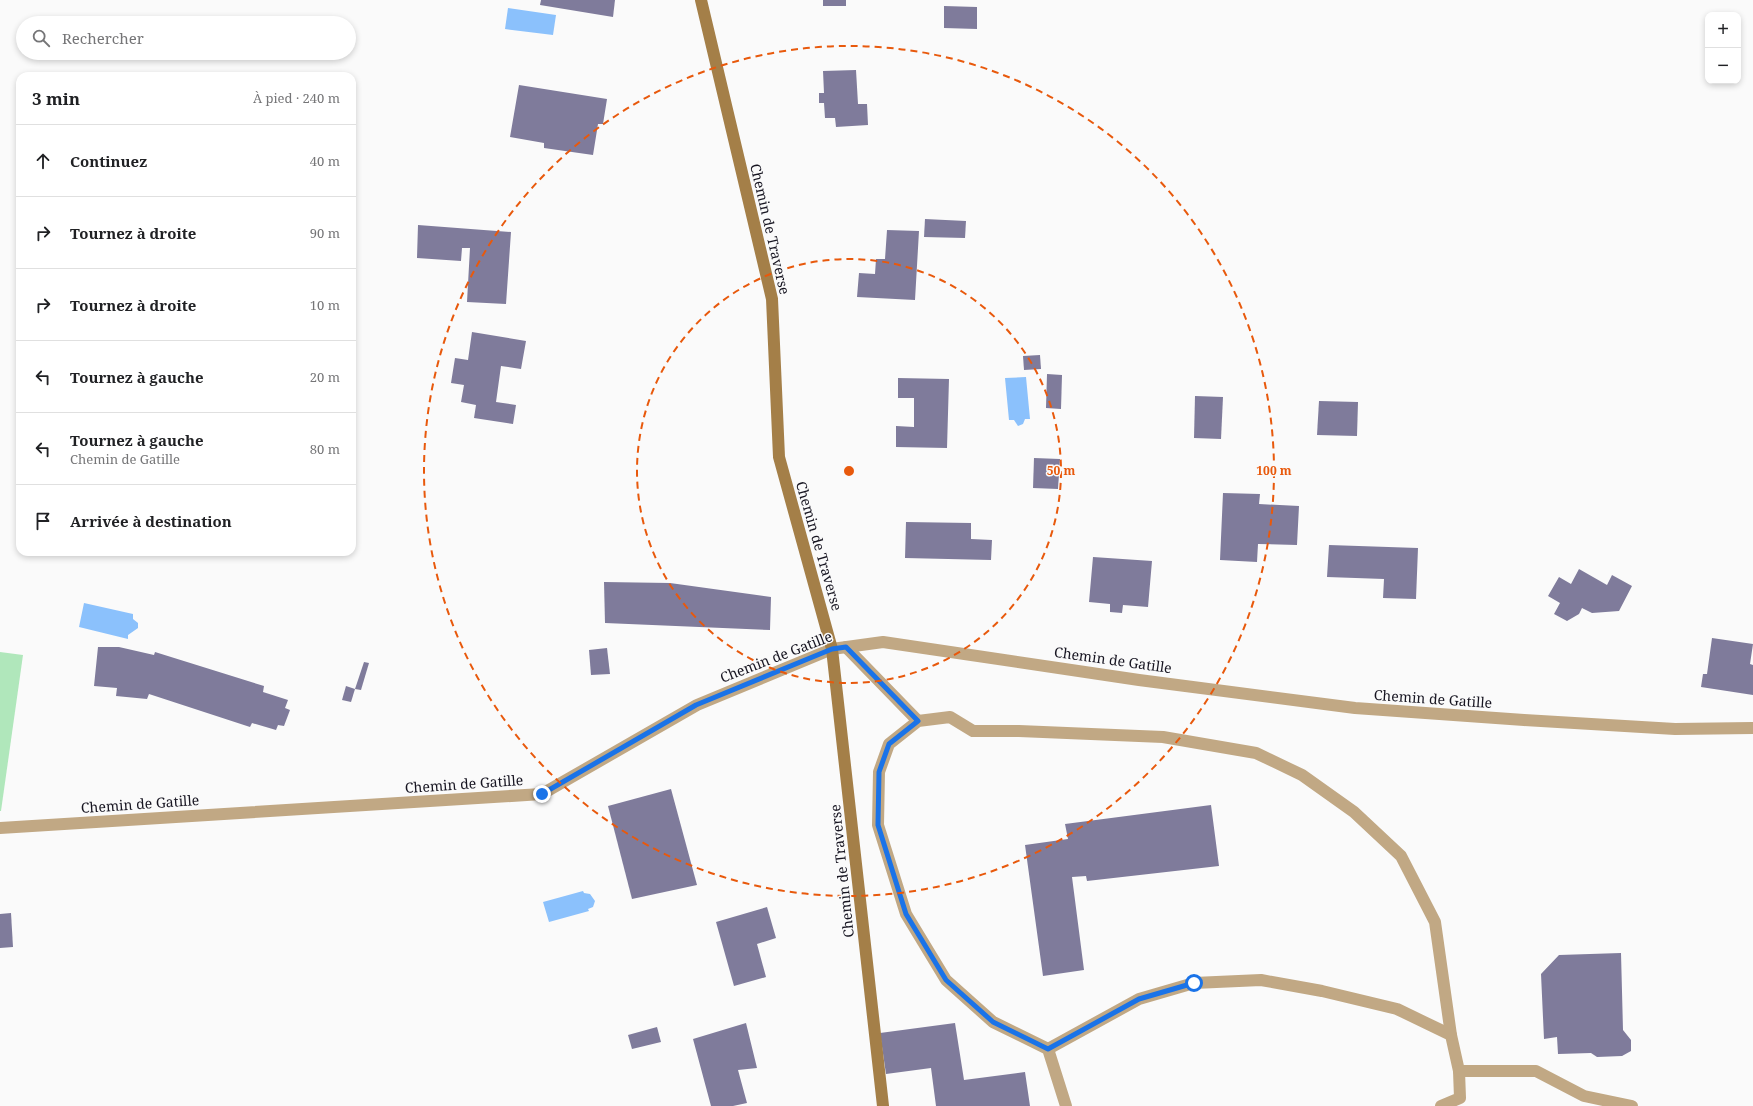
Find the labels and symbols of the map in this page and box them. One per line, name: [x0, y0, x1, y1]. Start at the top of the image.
street label: Chemin de Traverse: [746, 162, 795, 296]
text: 50 m: [1047, 462, 1075, 479]
text: 100 m: [1256, 462, 1292, 479]
centre of rings: [842, 464, 856, 478]
street label: Chemin de Traverse: [792, 479, 847, 613]
street label: Chemin de Gatille: [717, 626, 835, 687]
street label: Chemin de Gatille: [1053, 642, 1173, 677]
street label: Chemin de Gatille: [1373, 685, 1493, 712]
street label: Chemin de Gatille: [404, 770, 524, 797]
route end: [533, 785, 551, 803]
street label: Chemin de Gatille: [80, 790, 200, 817]
street label: Chemin de Traverse: [825, 803, 858, 939]
route start: [1185, 974, 1203, 992]

